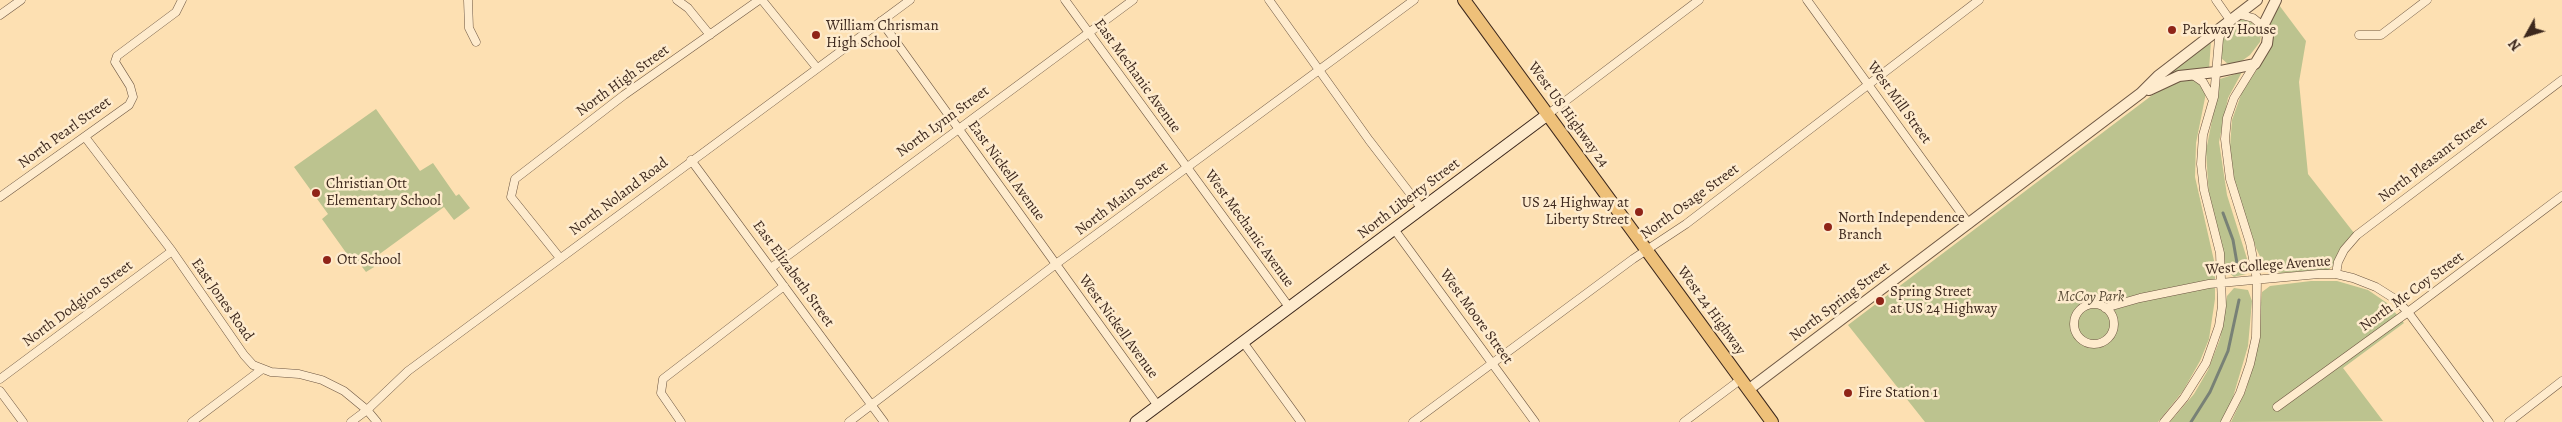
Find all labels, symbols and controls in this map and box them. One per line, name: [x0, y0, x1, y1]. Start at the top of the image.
north arrow: [2502, 10, 2552, 60]
street label: East Mechanic Avenue: [1090, 16, 1184, 136]
place label: William Chrisman High School: [826, 17, 939, 52]
place label: Parkway House: [2182, 21, 2276, 39]
marker: Parkway House: [2166, 24, 2178, 36]
marker: William Chrisman High School: [810, 29, 822, 41]
text: N: [2504, 35, 2526, 55]
street label: North High Street: [573, 41, 673, 121]
street label: West Mill Street: [1863, 58, 1935, 148]
street label: West US Highway 24: [1524, 59, 1612, 171]
street label: North Lynn Street: [893, 82, 993, 162]
street label: North Pearl Street: [15, 93, 115, 173]
street label: North Pleasant Street: [2375, 113, 2491, 207]
street label: East Nickell Avenue: [964, 117, 1048, 225]
street label: North Noland Road: [566, 154, 672, 240]
street label: North Liberty Street: [1354, 155, 1464, 243]
street label: North Main Street: [1072, 158, 1172, 240]
street label: North Osage Street: [1637, 160, 1743, 244]
street label: West Mechanic Avenue: [1200, 167, 1298, 291]
place label: Christian Ott Elementary School: [326, 175, 441, 210]
marker: Christian Ott Elementary School: [310, 187, 322, 199]
place label: US 24 Highway at Liberty Street: [1522, 194, 1629, 229]
marker: US 24 Highway at Liberty Street: [1633, 206, 1645, 218]
place label: North Independence Branch: [1838, 209, 1965, 244]
street label: East Elizabeth Street: [748, 217, 838, 331]
marker: North Independence Branch: [1822, 221, 1834, 233]
street label: North Mc Coy Street: [2356, 248, 2468, 336]
place label: Ott School: [337, 251, 401, 269]
street label: West College Avenue: [2205, 253, 2331, 279]
marker: Ott School: [321, 254, 333, 266]
street label: East Jones Road: [187, 255, 257, 345]
street label: North Dodgion Street: [19, 257, 137, 351]
street label: North Spring Street: [1786, 258, 1894, 346]
street label: West 24 Highway: [1673, 263, 1749, 359]
street label: West Moore Street: [1435, 266, 1517, 368]
street label: West Nickell Avenue: [1074, 272, 1162, 382]
place label: Spring Street at US 24 Highway: [1890, 283, 1997, 318]
park label: McCoy Park: [2058, 288, 2124, 306]
marker: Spring Street at US 24 Highway: [1874, 295, 1886, 307]
place label: Fire Station 1: [1858, 384, 1938, 402]
marker: Fire Station 1: [1842, 387, 1854, 399]

